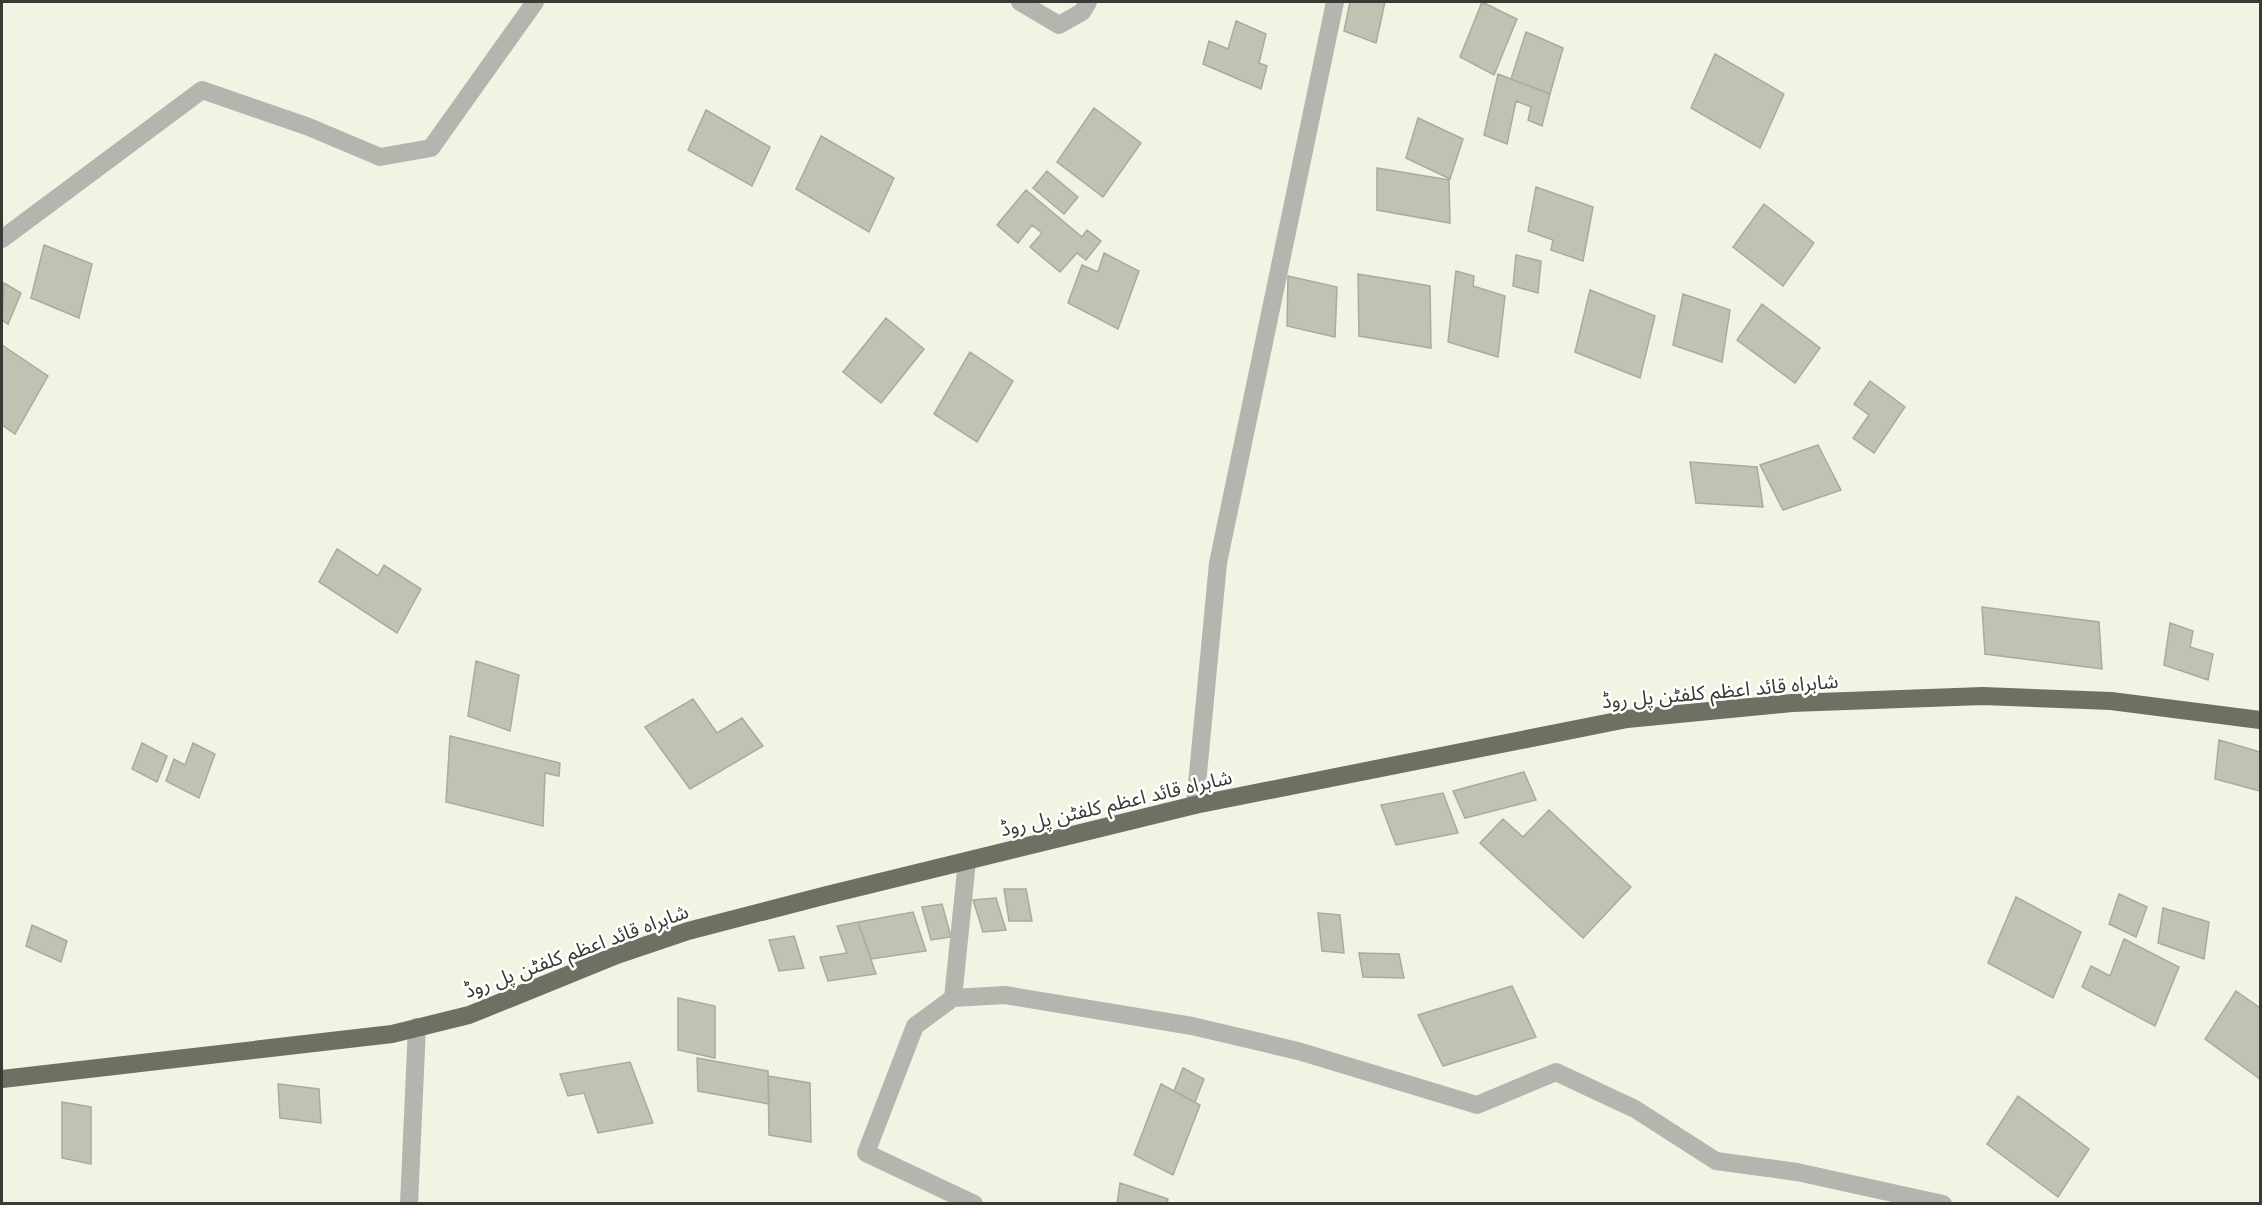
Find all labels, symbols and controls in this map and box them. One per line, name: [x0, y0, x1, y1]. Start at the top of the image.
street label: شاہراہ قائد اعظم کلفٹن پل روڈ: [1601, 669, 1840, 716]
street label: شاہراہ قائد اعظم کلفٹن پل روڈ: [998, 765, 1235, 844]
street label: شاہراہ قائد اعظم کلفٹن پل روڈ: [460, 899, 693, 1006]

